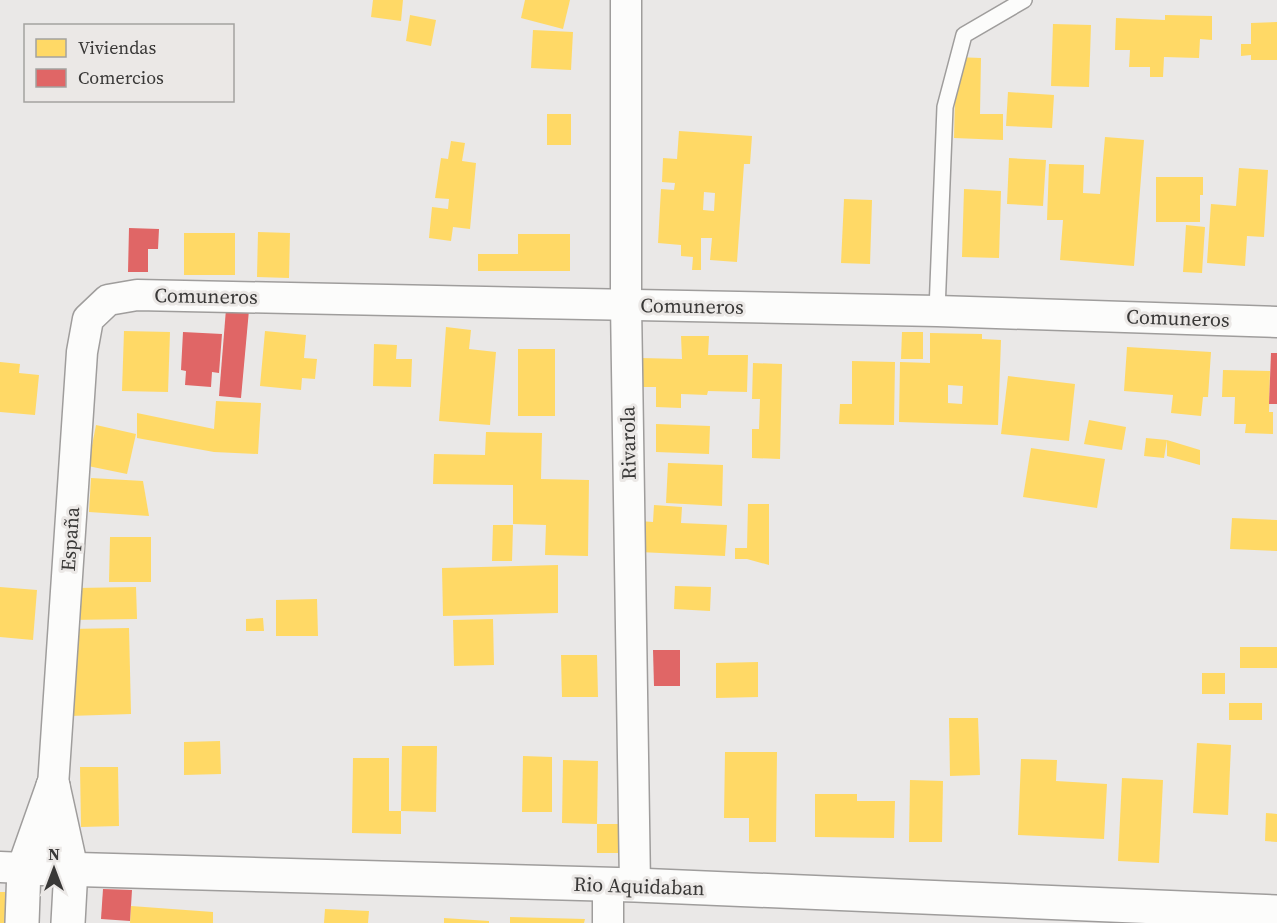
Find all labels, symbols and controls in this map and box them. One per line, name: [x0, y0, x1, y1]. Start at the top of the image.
legend: [24, 24, 234, 102]
text: Viviendas: [78, 35, 156, 60]
text: Comercios: [78, 65, 164, 90]
street label: Comuneros: [154, 281, 258, 311]
street label: Comuneros: [640, 291, 744, 321]
street label: Comuneros: [1126, 302, 1230, 334]
street label: Rivarola: [613, 405, 643, 480]
street label: España: [54, 505, 86, 572]
north arrow: [24, 839, 84, 899]
text: N: [48, 843, 60, 865]
street label: Rio Aquidaban: [573, 870, 705, 902]

